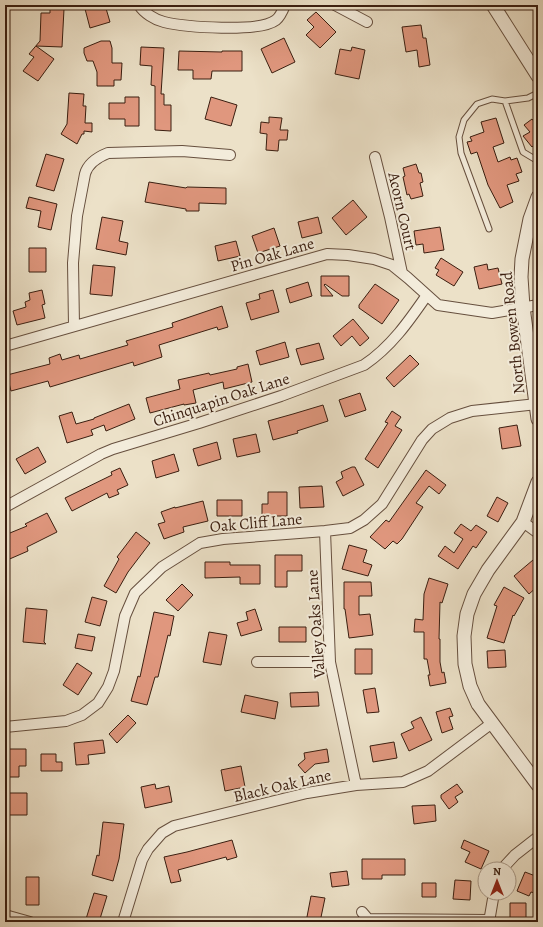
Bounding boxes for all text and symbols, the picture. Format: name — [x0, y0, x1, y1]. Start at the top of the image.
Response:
street label: Acorn Court — [382, 169, 422, 252]
street label: Pin Oak Lane — [228, 232, 317, 277]
street label: North Bowen Road — [496, 270, 530, 395]
street label: Chinquapin Oak Lane — [150, 368, 292, 432]
street label: Oak Cliff Lane — [209, 508, 303, 538]
street label: Valley Oaks Lane — [301, 569, 331, 680]
street label: Black Oak Lane — [231, 764, 333, 808]
north arrow — [477, 861, 517, 901]
text: N — [493, 864, 501, 879]

